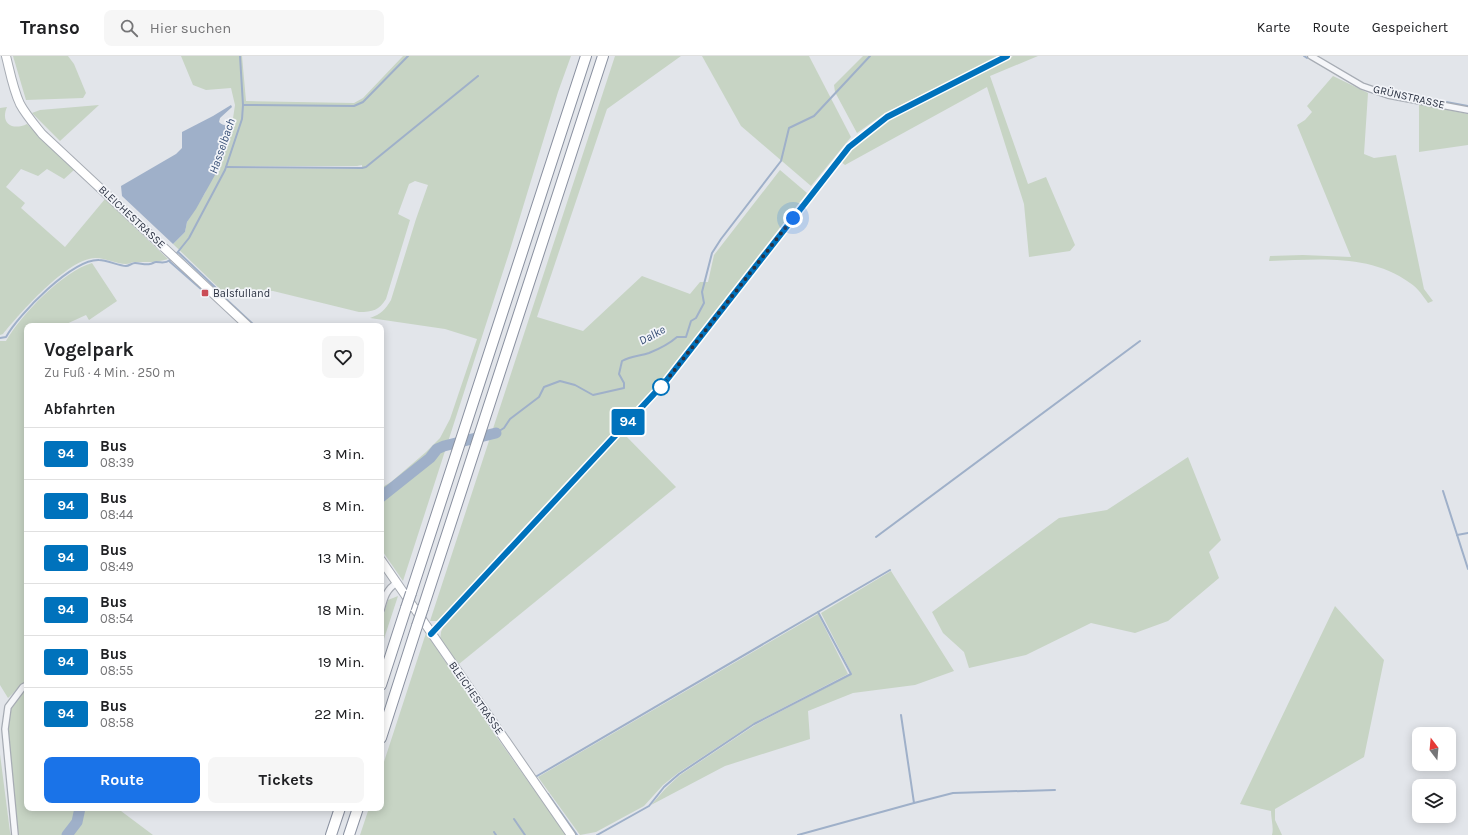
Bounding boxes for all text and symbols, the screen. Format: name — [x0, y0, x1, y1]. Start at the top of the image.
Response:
search box — [104, 10, 384, 46]
text: Transo — [20, 17, 80, 39]
icon: search — [118, 17, 140, 39]
text: Hier suchen — [150, 19, 231, 37]
text: Karte — [1257, 19, 1291, 36]
text: Route — [1313, 19, 1350, 36]
text: Gespeichert — [1372, 19, 1448, 36]
street label: GRÜNSTRASSE — [1372, 81, 1446, 112]
water label: Hasselbach — [206, 116, 238, 176]
street label: BLEICHESTRASSE — [96, 183, 168, 251]
your location — [783, 208, 803, 228]
place label: Balsfulland — [213, 287, 270, 300]
marker: Balsfulland — [200, 288, 210, 298]
water label: Dalke — [636, 322, 668, 348]
button: heart — [322, 336, 364, 378]
text: Vogelpark — [44, 339, 134, 361]
text: Zu Fuß · 4 Min. · 250 m — [44, 365, 175, 380]
unlabelled marker — [652, 378, 670, 396]
text: Abfahrten — [44, 400, 115, 418]
line badge: 94 — [610, 409, 646, 435]
text: 94 — [620, 413, 636, 430]
text: Bus — [100, 437, 127, 455]
text: 94 — [58, 445, 74, 462]
text: 3 Min. — [323, 445, 364, 463]
text: 08:39 — [100, 455, 134, 470]
text: Bus — [100, 489, 127, 507]
text: 94 — [58, 497, 74, 514]
text: 8 Min. — [322, 497, 364, 515]
text: 08:44 — [100, 507, 133, 522]
text: Bus — [100, 541, 127, 559]
text: 94 — [58, 549, 74, 566]
text: 13 Min. — [318, 549, 364, 567]
text: 08:49 — [100, 559, 134, 574]
text: Bus — [100, 593, 127, 611]
text: 94 — [58, 601, 74, 618]
text: 18 Min. — [317, 601, 364, 619]
text: 08:54 — [100, 611, 133, 626]
text: Bus — [100, 645, 127, 663]
text: 94 — [58, 653, 74, 670]
text: 19 Min. — [318, 653, 364, 671]
street label: BLEICHESTRASSE — [446, 659, 506, 737]
text: 08:55 — [100, 663, 133, 678]
text: Bus — [100, 697, 127, 715]
text: 94 — [58, 705, 74, 722]
text: 22 Min. — [314, 705, 364, 723]
text: 08:58 — [100, 715, 134, 730]
north arrow — [1412, 727, 1456, 771]
map controls — [1412, 727, 1456, 823]
button: Route — [44, 757, 200, 803]
button: Tickets — [208, 757, 364, 803]
button: layers — [1412, 779, 1456, 823]

